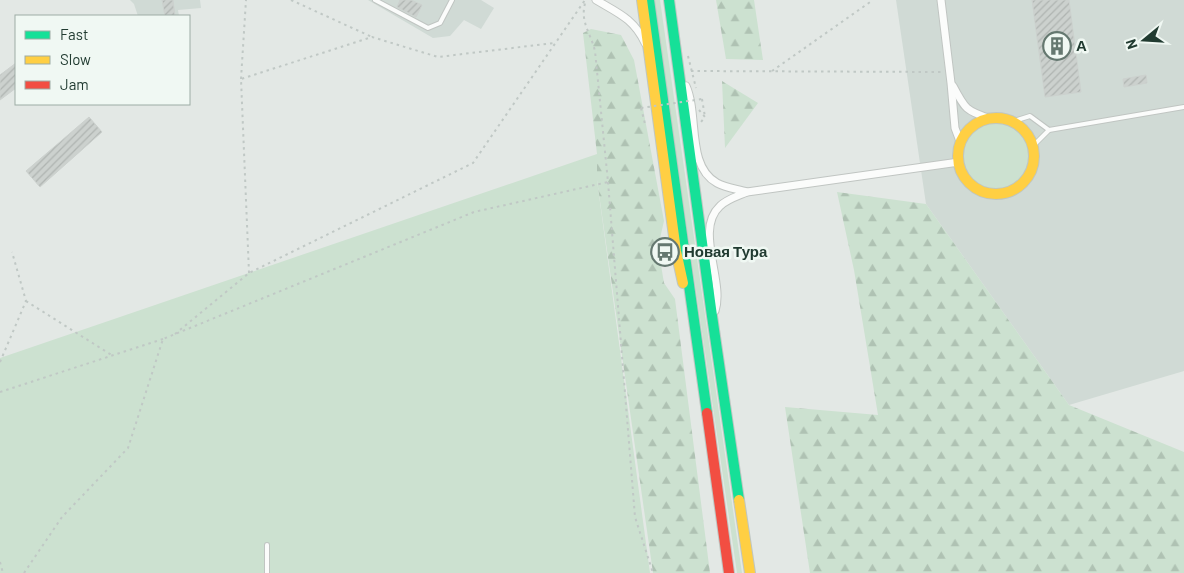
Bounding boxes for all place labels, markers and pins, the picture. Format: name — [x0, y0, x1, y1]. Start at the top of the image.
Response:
building icon: А — [1042, 31, 1072, 61]
place label: А — [1076, 36, 1087, 54]
bus stop icon: Новая Тура — [650, 237, 680, 267]
place label: Новая Тура — [684, 242, 768, 260]

